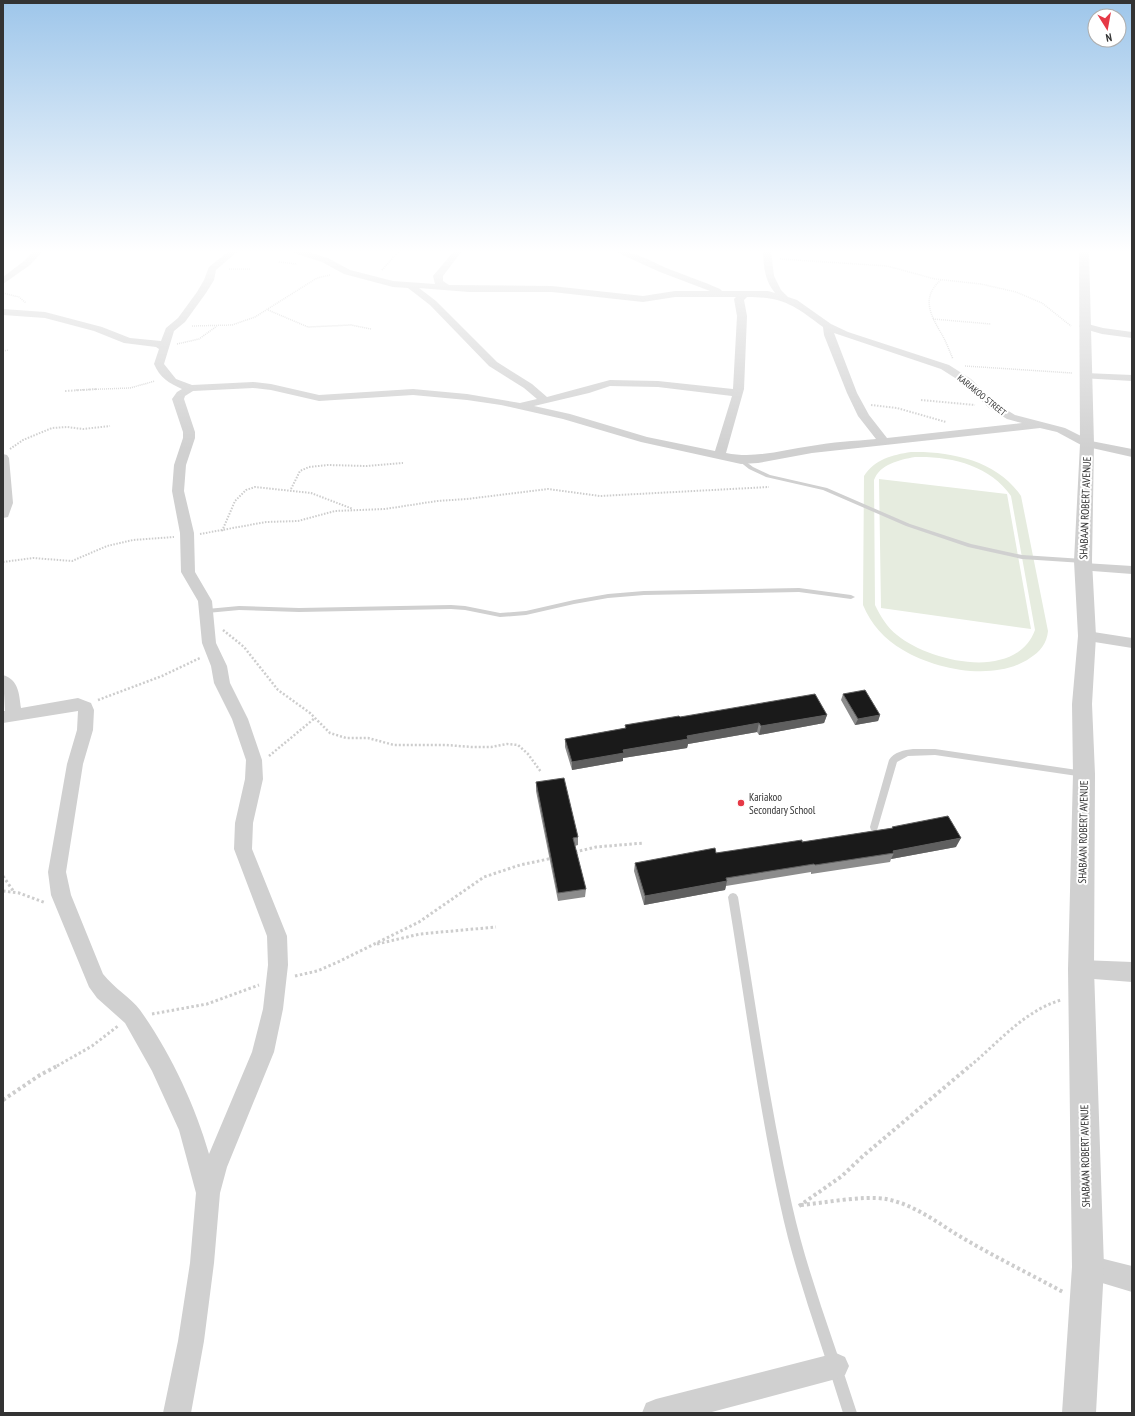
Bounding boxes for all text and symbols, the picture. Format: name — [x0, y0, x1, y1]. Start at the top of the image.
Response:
north arrow — [1087, 8, 1127, 48]
text: N — [1105, 30, 1113, 45]
street label: KARIAKOO STREET — [956, 372, 1008, 418]
street label: SHABAAN ROBERT AVENUE — [1076, 456, 1094, 560]
street label: SHABAAN ROBERT AVENUE — [1075, 780, 1091, 884]
place label: Kariakoo Secondary School — [749, 790, 816, 817]
marker: Kariakoo Secondary School — [736, 798, 746, 808]
street label: SHABAAN ROBERT AVENUE — [1077, 1104, 1093, 1208]

